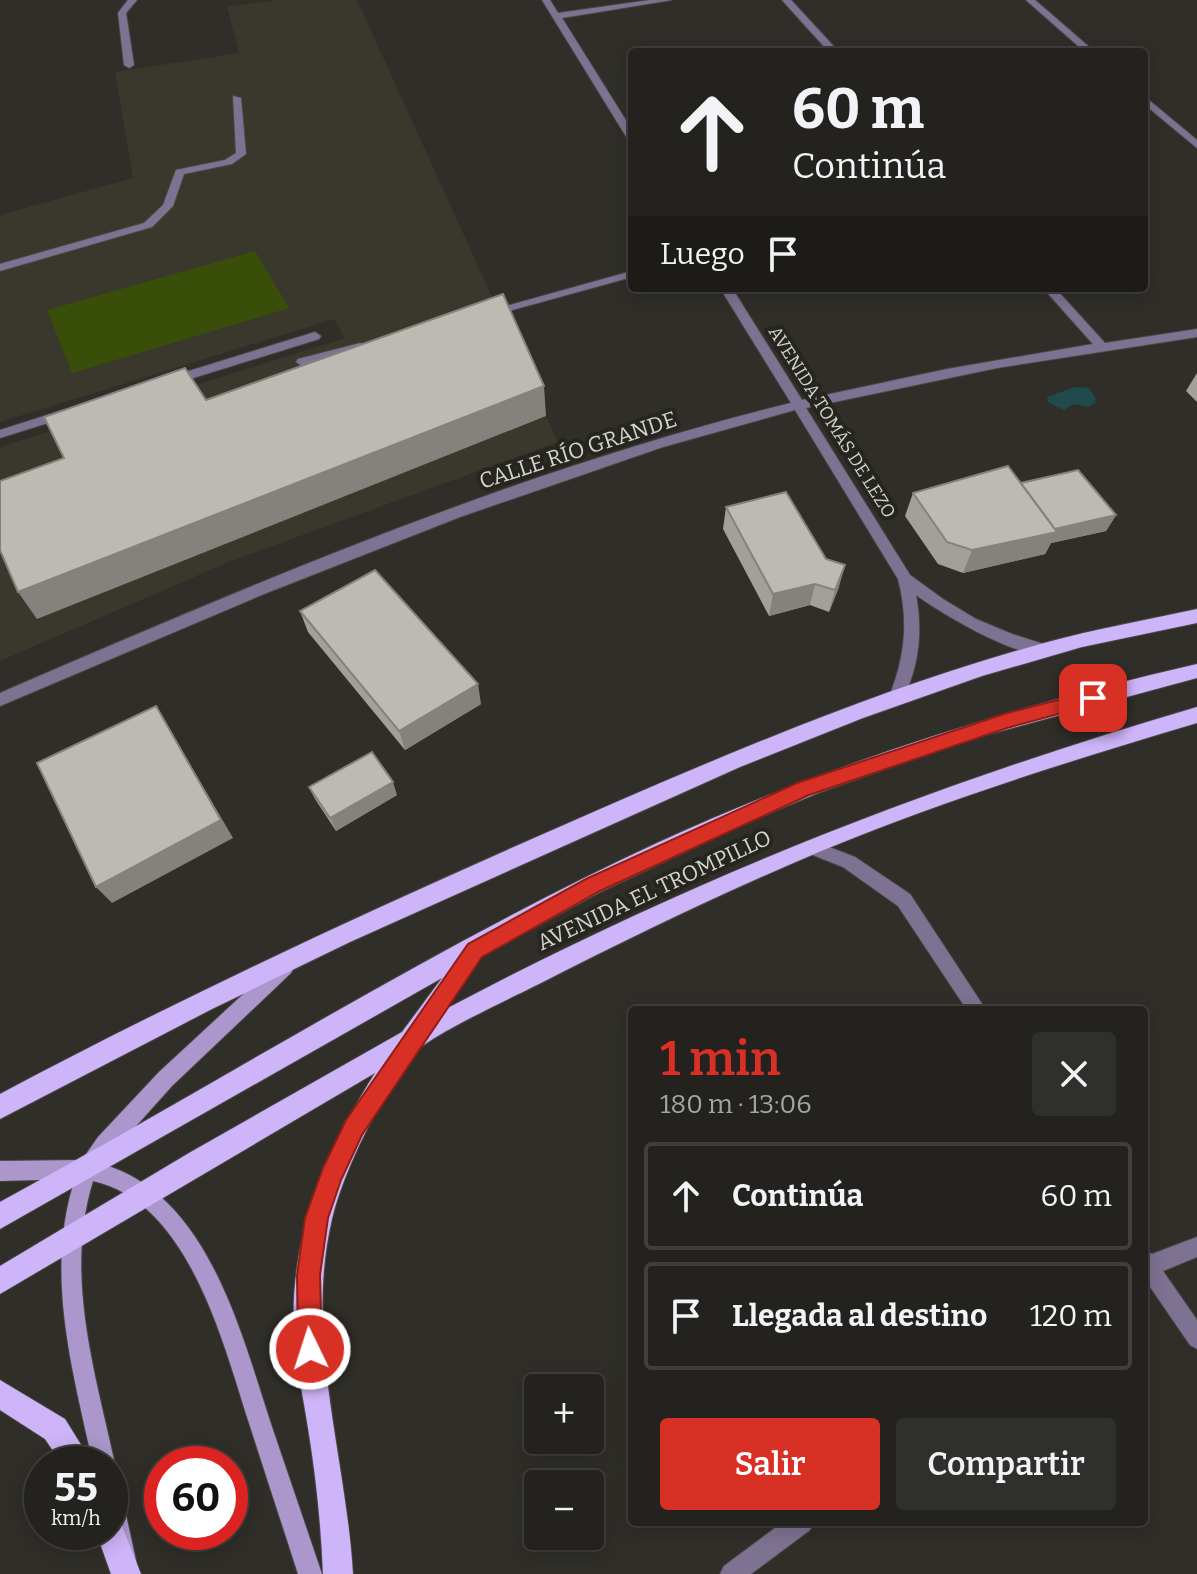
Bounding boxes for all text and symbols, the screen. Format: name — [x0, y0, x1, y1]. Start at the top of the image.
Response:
text: 60 m — [792, 76, 924, 143]
icon: ahead — [660, 80, 764, 184]
text: Continúa — [792, 144, 946, 188]
icon: arrive — [761, 232, 805, 276]
text: Luego — [660, 236, 745, 272]
street label: AVENIDA TOMÁS DE LEZO — [764, 322, 900, 522]
street label: CALLE RÍO GRANDE — [476, 405, 680, 495]
pin — [1059, 664, 1127, 732]
icon: arrive — [1071, 676, 1115, 720]
street label: AVENIDA EL TROMPILLO — [533, 824, 775, 956]
text: 1 min — [660, 1030, 781, 1088]
button: close — [1032, 1032, 1116, 1116]
text: 180 m · 13:06 — [660, 1089, 812, 1120]
icon: ahead — [664, 1174, 708, 1218]
text: Continúa — [732, 1178, 863, 1214]
text: 60 m — [1041, 1178, 1112, 1214]
icon: arrive — [664, 1294, 708, 1338]
text: Llegada al destino — [732, 1298, 987, 1334]
text: 120 m — [1030, 1298, 1112, 1334]
position arrow — [268, 1307, 352, 1391]
map controls — [524, 1374, 604, 1550]
button: + — [524, 1374, 604, 1454]
button: Salir — [660, 1418, 880, 1510]
button: Compartir — [896, 1418, 1116, 1510]
speed limit sign: 60 — [144, 1446, 248, 1550]
text: 55 — [54, 1464, 98, 1512]
button: − — [524, 1470, 604, 1550]
text: km/h — [51, 1506, 101, 1530]

